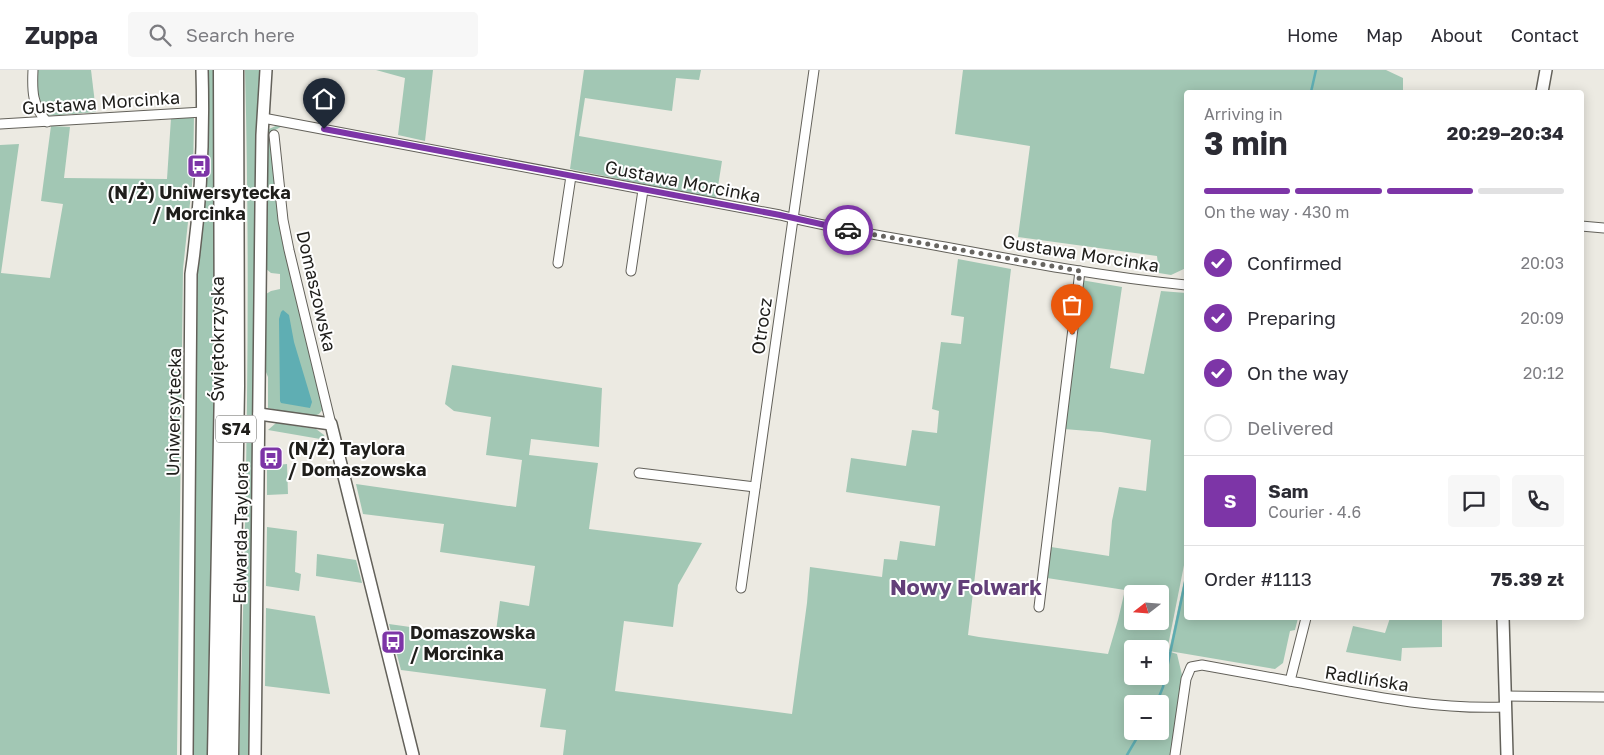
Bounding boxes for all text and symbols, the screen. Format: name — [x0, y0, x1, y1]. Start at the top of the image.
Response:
search box — [128, 12, 478, 57]
text: Zuppa — [25, 20, 98, 49]
icon: search — [146, 21, 174, 49]
text: Search here — [186, 23, 295, 46]
text: Home — [1287, 24, 1338, 46]
text: Map — [1366, 24, 1403, 46]
text: About — [1431, 24, 1483, 46]
text: Contact — [1511, 24, 1579, 46]
pin — [303, 78, 345, 129]
icon: home — [310, 85, 338, 113]
street label: Gustawa Morcinka — [21, 86, 181, 118]
text: Arriving in — [1204, 104, 1283, 124]
text: 20:29–20:34 — [1447, 121, 1564, 144]
text: 3 min — [1204, 124, 1288, 162]
bus stop icon: (N/Ż) Uniwersytecka / Morcinka — [186, 153, 212, 179]
street label: Gustawa Morcinka — [603, 155, 763, 207]
place label: (N/Ż) Uniwersytecka / Morcinka — [107, 181, 291, 224]
text: On the way · 430 m — [1204, 202, 1350, 222]
courier — [823, 205, 873, 255]
icon: car — [834, 216, 862, 244]
street label: Domaszowska — [292, 229, 342, 353]
street label: Gustawa Morcinka — [1001, 230, 1161, 276]
icon: check — [1204, 249, 1232, 277]
text: Confirmed — [1247, 251, 1342, 274]
text: 20:03 — [1521, 253, 1564, 273]
street label: Świętokrzyska — [206, 276, 228, 402]
pin — [1051, 284, 1093, 335]
icon: bag — [1058, 291, 1086, 319]
street label: Otrocz — [746, 296, 776, 356]
icon: check — [1204, 304, 1232, 332]
text: Preparing — [1247, 306, 1336, 329]
text: 20:09 — [1520, 308, 1564, 328]
street label: Uniwersytecka — [161, 347, 185, 477]
icon: check — [1204, 359, 1232, 387]
text: On the way — [1247, 361, 1349, 384]
text: 20:12 — [1523, 363, 1564, 383]
road number: S74 — [216, 416, 256, 442]
text: Delivered — [1247, 416, 1334, 439]
place label: (N/Ż) Taylora / Domaszowska — [288, 437, 427, 480]
bus stop icon: (N/Ż) Taylora / Domaszowska — [258, 445, 284, 471]
street label: Edwarda Taylora — [228, 462, 252, 604]
button: chat — [1448, 475, 1500, 527]
button: phone — [1512, 475, 1564, 527]
text: Sam — [1268, 479, 1308, 502]
text: S — [1224, 489, 1236, 512]
text: Courier · 4.6 — [1268, 502, 1361, 522]
text: Order #1113 — [1204, 567, 1312, 590]
text: 75.39 zł — [1491, 567, 1564, 590]
district label: Nowy Folwark — [890, 573, 1042, 600]
north arrow — [1124, 585, 1169, 630]
map controls — [1124, 585, 1169, 740]
place label: Domaszowska / Morcinka — [410, 621, 535, 664]
bus stop icon: Domaszowska / Morcinka — [380, 629, 406, 655]
button: + — [1124, 640, 1169, 685]
street label: Radlińska — [1323, 661, 1411, 695]
button: − — [1124, 695, 1169, 740]

